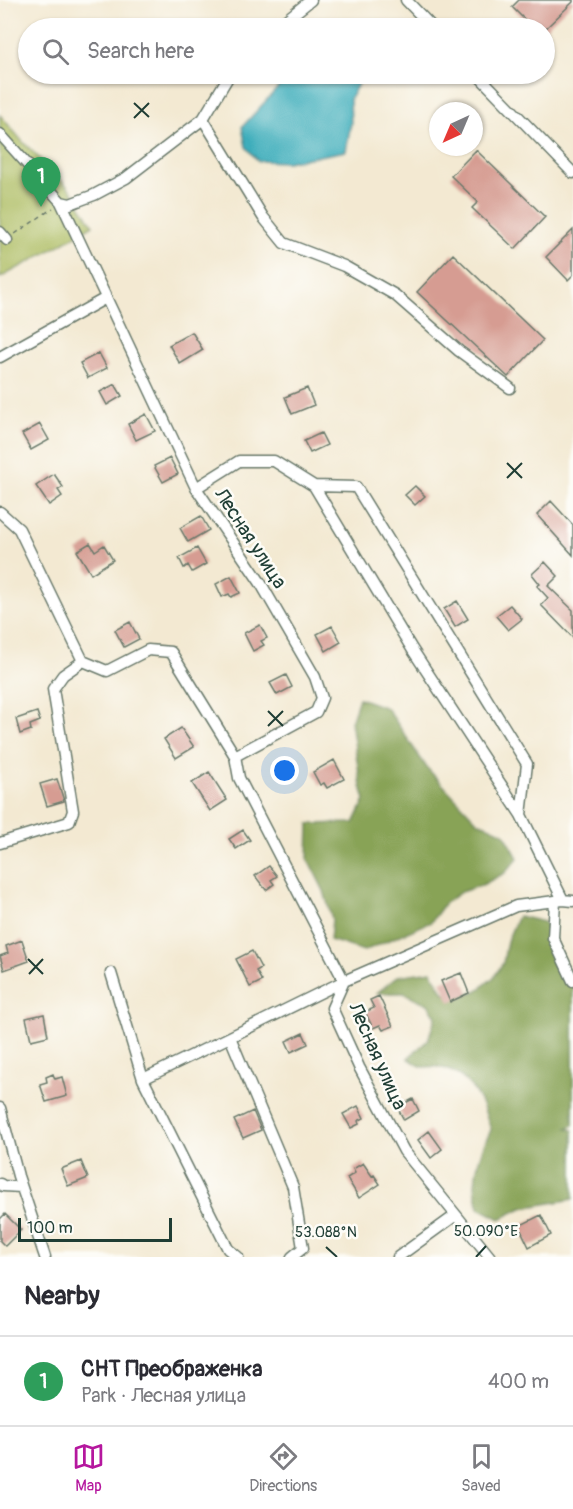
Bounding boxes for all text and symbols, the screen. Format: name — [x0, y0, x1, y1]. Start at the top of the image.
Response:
search box — [18, 18, 555, 84]
icon: search — [39, 35, 72, 68]
text: Search here — [87, 37, 194, 65]
north arrow — [429, 102, 483, 156]
pin: 1 — [22, 158, 60, 207]
street label: Лесная улица — [208, 482, 292, 593]
your location — [270, 756, 299, 785]
street label: Лесная улица — [342, 998, 412, 1114]
scale bar — [18, 1215, 172, 1242]
text: 100 m — [27, 1218, 73, 1238]
text: 50.090°E — [454, 1222, 518, 1241]
text: 53.088°N — [295, 1223, 357, 1242]
text: Nearby — [24, 1280, 100, 1312]
text: СНТ Преображенка — [81, 1355, 262, 1383]
text: 1 — [40, 1369, 47, 1394]
text: 400 m — [488, 1369, 549, 1394]
text: Park · Лесная улица — [81, 1383, 246, 1408]
tab: Map — [72, 1440, 105, 1496]
tab: Directions — [249, 1440, 317, 1496]
tab: Saved — [461, 1440, 501, 1496]

